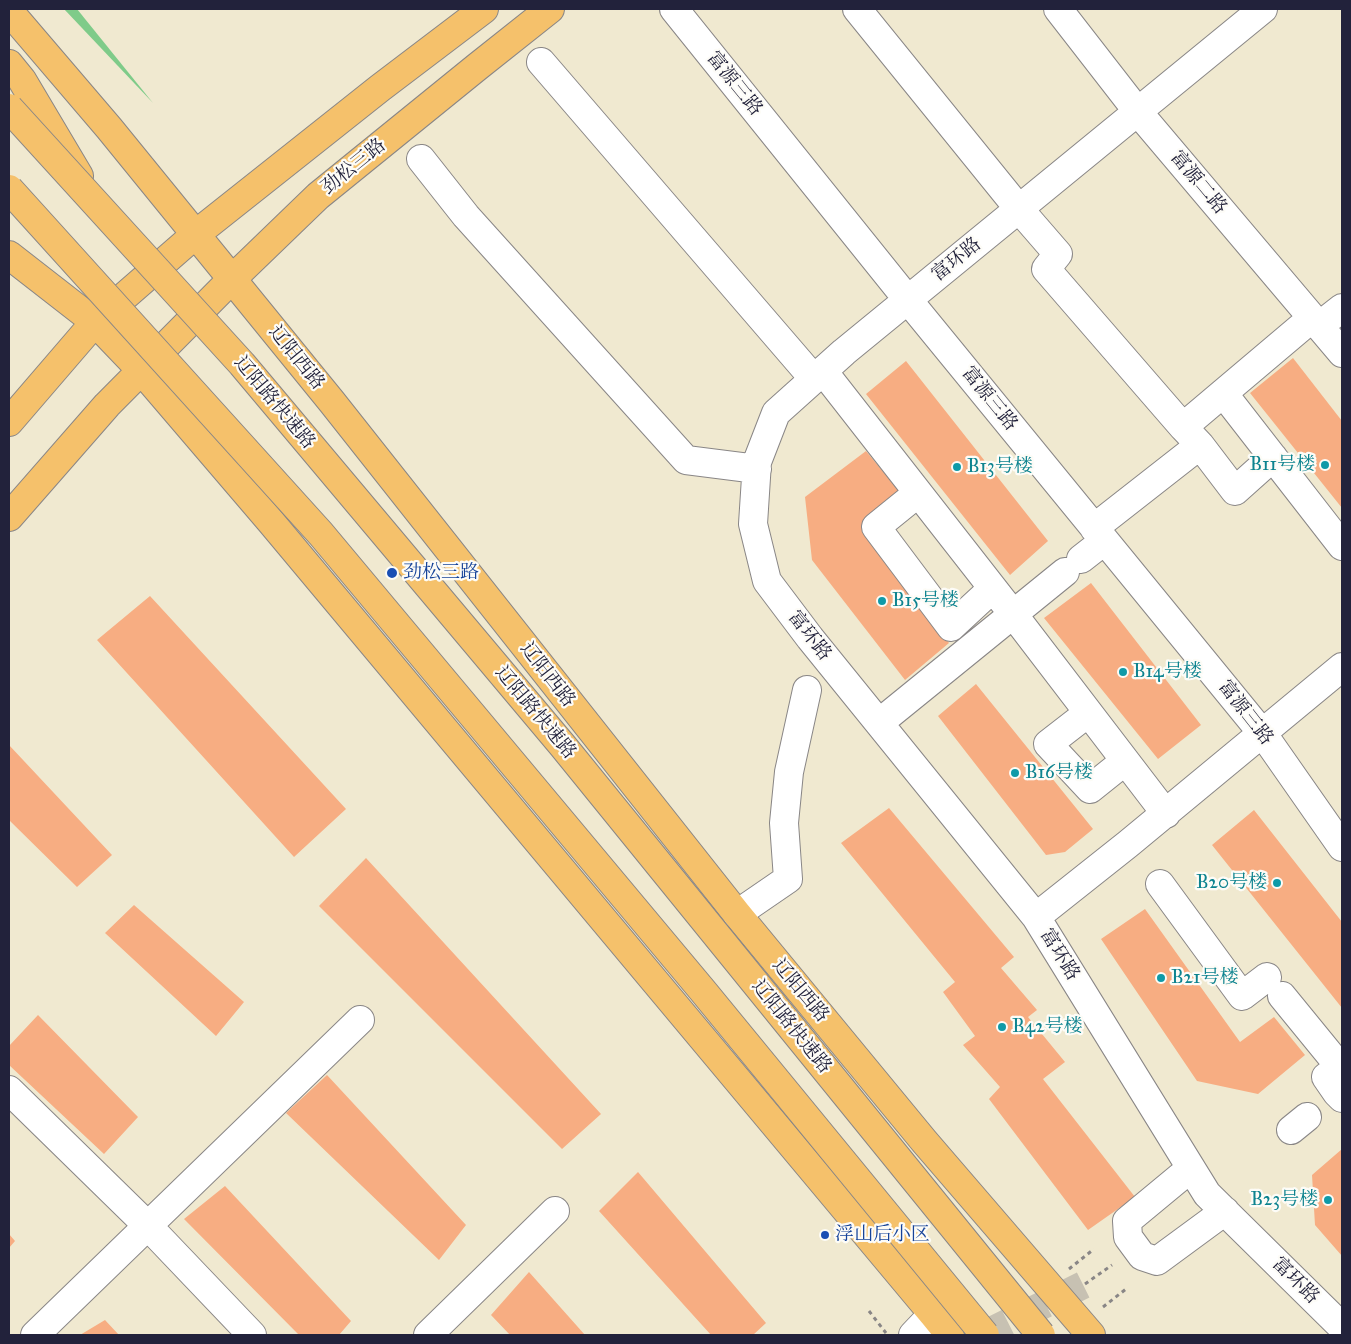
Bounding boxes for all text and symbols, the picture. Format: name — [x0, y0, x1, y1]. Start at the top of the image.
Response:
street label: 富源三路 — [701, 47, 767, 121]
street label: 劲松三路 — [317, 134, 391, 200]
street label: 富源二路 — [1165, 147, 1231, 219]
street label: 富环路 — [928, 233, 986, 287]
street label: 辽阳西路 — [263, 321, 329, 395]
street label: 辽阳路快速路 — [229, 352, 319, 454]
street label: 富源三路 — [956, 362, 1022, 436]
place label: B11号楼 — [1249, 454, 1315, 476]
place label: B13号楼 — [967, 456, 1033, 478]
marker: B11号楼 — [1319, 459, 1331, 471]
marker: B13号楼 — [951, 461, 963, 473]
place label: 劲松三路 — [403, 562, 479, 584]
marker: 劲松三路 — [385, 566, 399, 580]
place label: B15号楼 — [892, 590, 959, 612]
marker: B15号楼 — [876, 595, 888, 607]
street label: 富环路 — [782, 607, 836, 665]
street label: 辽阳西路 — [515, 638, 579, 712]
place label: B14号楼 — [1133, 661, 1202, 683]
street label: 辽阳路快速路 — [490, 662, 580, 764]
marker: B14号楼 — [1117, 666, 1129, 678]
street label: 富源三路 — [1213, 676, 1277, 750]
place label: B16号楼 — [1025, 762, 1093, 784]
marker: B16号楼 — [1009, 767, 1021, 779]
place label: B20号楼 — [1196, 872, 1267, 894]
marker: B20号楼 — [1271, 877, 1283, 889]
street label: 富环路 — [1034, 925, 1084, 985]
street label: 辽阳西路 — [767, 955, 833, 1027]
place label: B21号楼 — [1171, 967, 1238, 989]
marker: B21号楼 — [1155, 972, 1167, 984]
street label: 辽阳路快速路 — [746, 976, 836, 1078]
place label: B42号楼 — [1012, 1016, 1083, 1038]
marker: B42号楼 — [996, 1021, 1008, 1033]
place label: B23号楼 — [1250, 1189, 1318, 1211]
marker: B23号楼 — [1322, 1194, 1334, 1206]
place label: 浮山后小区 — [835, 1224, 930, 1246]
marker: 浮山后小区 — [819, 1229, 831, 1241]
street label: 富环路 — [1267, 1253, 1323, 1309]

